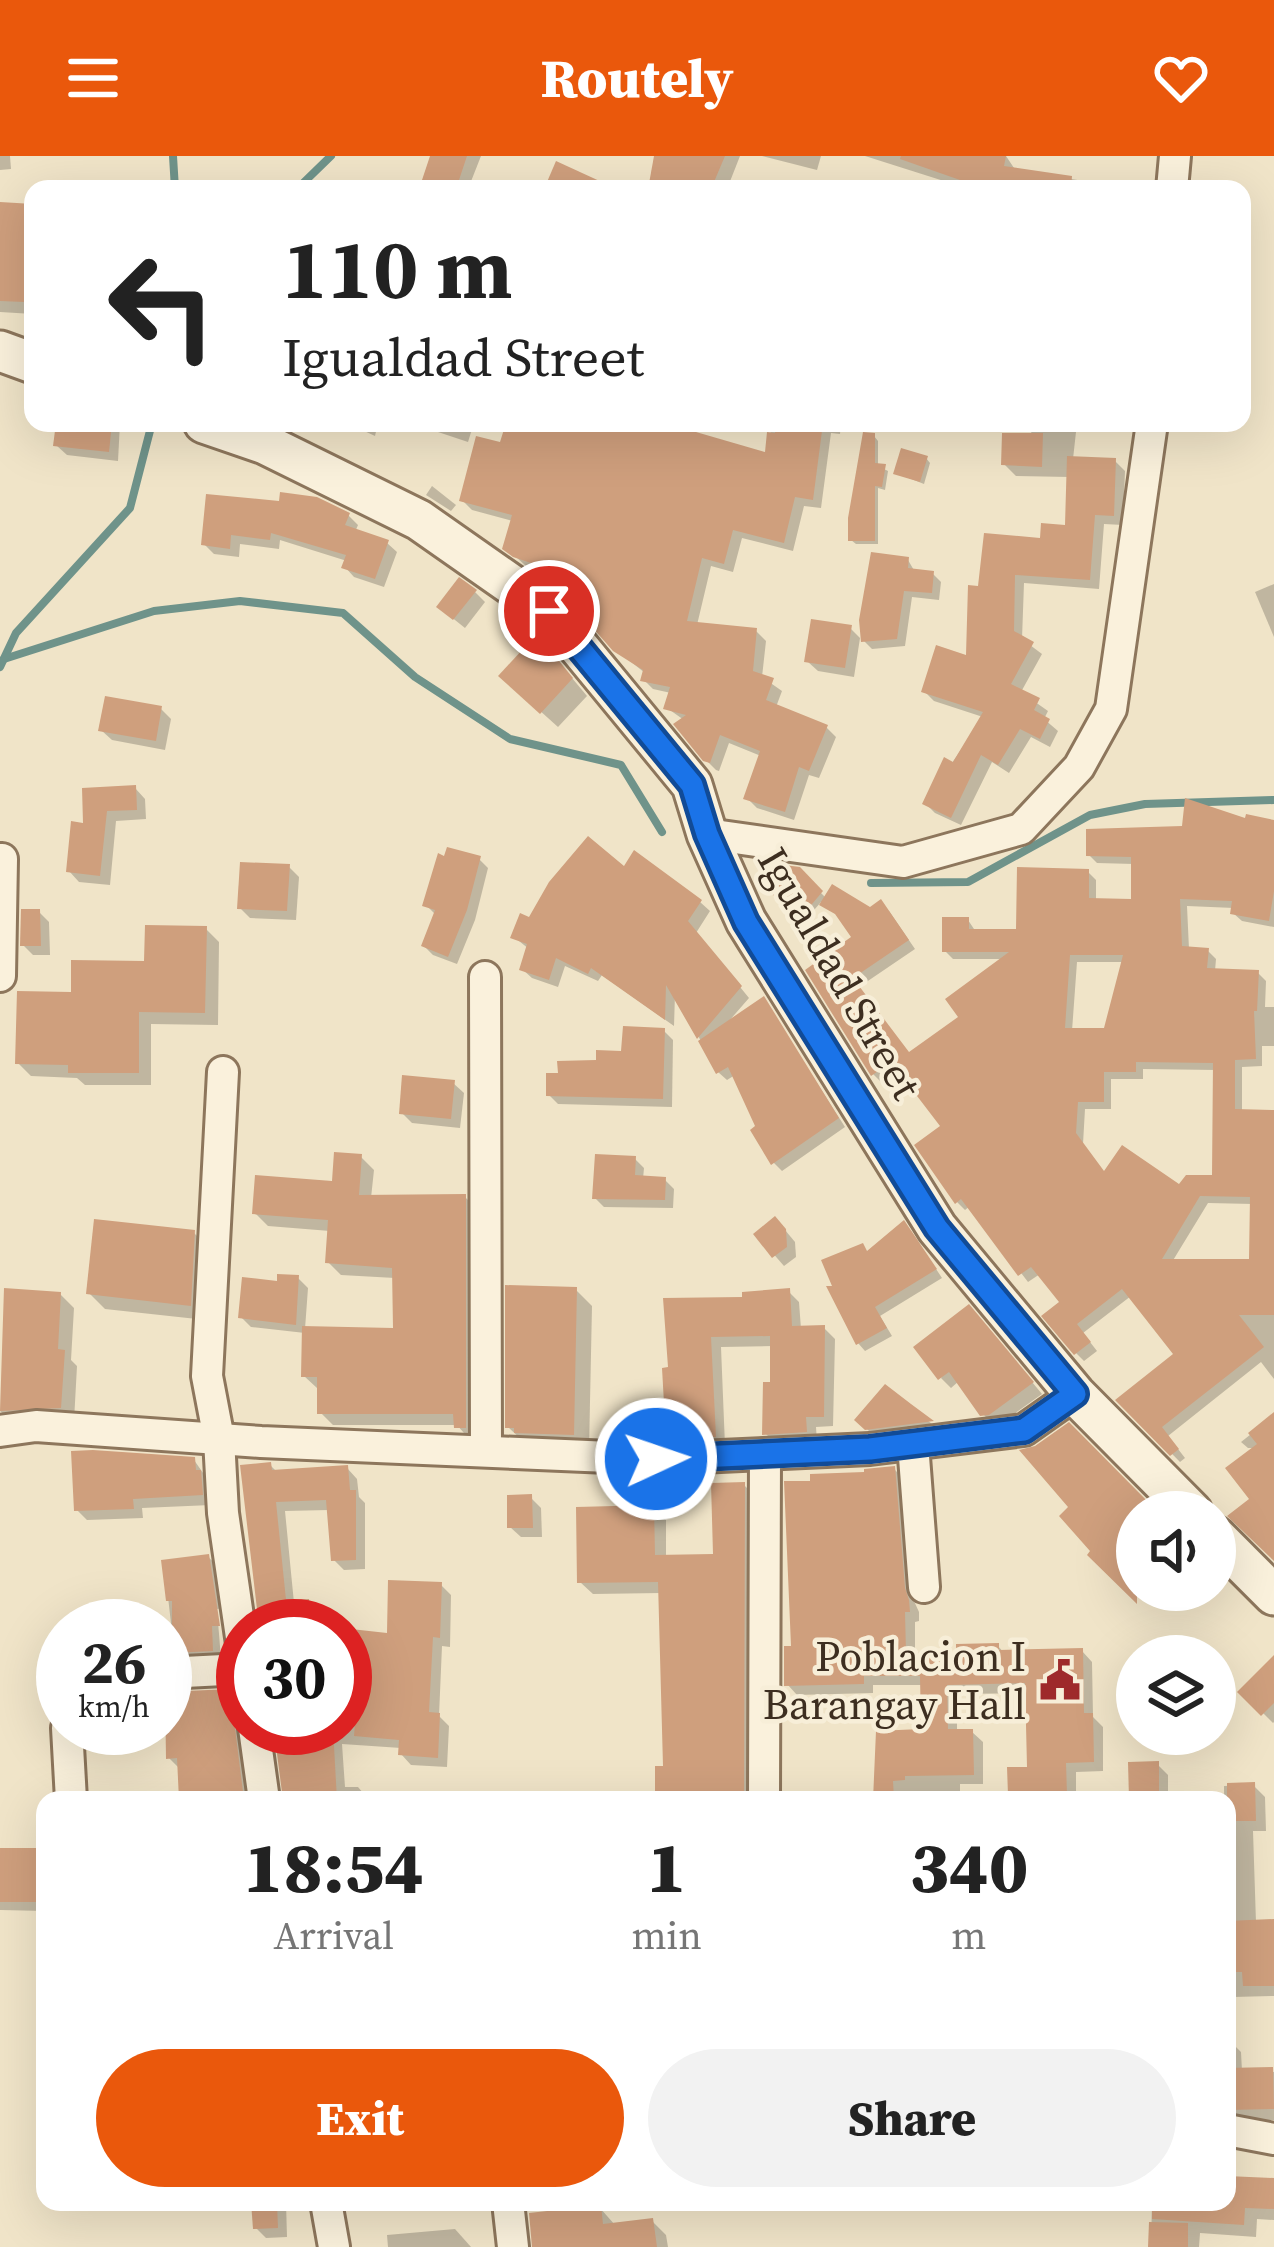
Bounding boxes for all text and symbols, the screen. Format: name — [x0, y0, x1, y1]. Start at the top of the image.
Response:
text: Routely — [541, 41, 733, 115]
icon: menu — [60, 45, 126, 111]
icon: heart — [1148, 45, 1214, 111]
text: 110 m — [282, 211, 513, 326]
icon: left — [84, 228, 240, 384]
text: Igualdad Street — [282, 320, 644, 394]
pin — [498, 560, 600, 662]
icon: arrive — [516, 578, 582, 644]
street label: Igualdad Street — [744, 836, 936, 1110]
position arrow — [593, 1396, 719, 1522]
map controls — [1116, 1491, 1236, 1755]
button: sound — [1116, 1491, 1236, 1611]
speed limit sign: 30 — [216, 1599, 372, 1755]
text: 26 — [81, 1621, 147, 1703]
place label: Poblacion I Barangay Hall — [763, 1627, 1026, 1733]
button: layers — [1116, 1635, 1236, 1755]
public building icon: Poblacion I Barangay Hall — [1037, 1657, 1083, 1703]
text: km/h — [78, 1686, 150, 1727]
text: 18:54 — [244, 1817, 424, 1916]
text: 1 — [647, 1817, 686, 1916]
text: 340 — [909, 1817, 1028, 1916]
text: Arrival — [273, 1909, 394, 1962]
text: min — [631, 1909, 702, 1962]
text: m — [951, 1909, 986, 1962]
button: Exit — [96, 2049, 624, 2187]
button: Share — [648, 2049, 1176, 2187]

